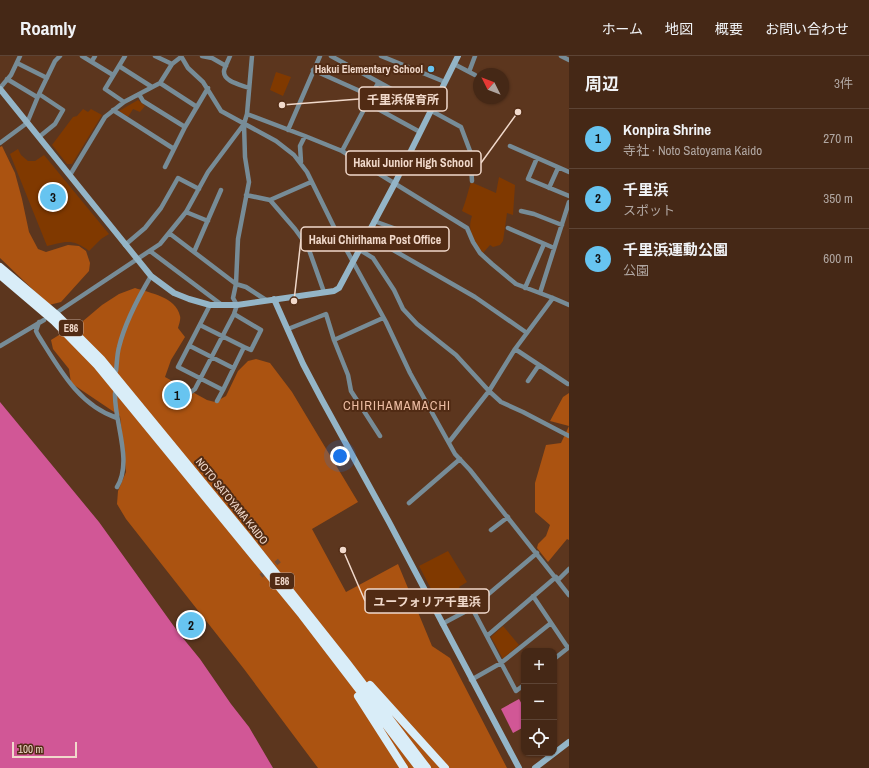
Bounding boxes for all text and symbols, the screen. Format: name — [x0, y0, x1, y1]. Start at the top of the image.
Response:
text: Roamly — [20, 15, 76, 41]
text: ホーム — [601, 20, 643, 38]
text: 地図 — [665, 20, 693, 38]
text: 概要 — [715, 20, 743, 38]
text: お問い合わせ — [765, 20, 849, 38]
place label: Hakui Elementary School — [315, 62, 423, 76]
marker: Hakui Elementary School — [426, 64, 436, 74]
north arrow — [473, 68, 509, 104]
text: 周辺 — [585, 72, 619, 95]
text: 3件 — [834, 75, 853, 92]
callout: 千里浜保育所 — [359, 87, 447, 111]
text: 千里浜保育所 — [367, 92, 439, 108]
text: Konpira Shrine — [623, 119, 711, 140]
text: 1 — [595, 130, 601, 147]
text: 270 m — [823, 130, 853, 147]
text: 寺社 · Noto Satoyama Kaido — [623, 142, 762, 159]
callout: Hakui Junior High School — [346, 151, 481, 175]
text: Hakui Junior High School — [353, 155, 473, 171]
text: 千里浜 — [623, 179, 668, 200]
pin: 3 — [40, 182, 66, 212]
text: 2 — [595, 190, 601, 207]
text: 350 m — [823, 190, 853, 207]
text: スポット — [623, 202, 675, 219]
callout: Hakui Chirihama Post Office — [301, 227, 449, 251]
text: Hakui Chirihama Post Office — [309, 232, 442, 248]
text: 千里浜運動公園 — [623, 239, 728, 260]
text: 3 — [595, 250, 601, 267]
text: 600 m — [823, 250, 853, 267]
text: 公園 — [623, 262, 649, 279]
road number: E86 — [59, 320, 83, 336]
pin: 1 — [164, 380, 190, 410]
district label: CHIRIHAMAMACHI — [343, 397, 451, 414]
your location — [330, 446, 350, 466]
street label: NOTO SATOYAMA KAIDO — [193, 455, 271, 547]
road number: E86 — [270, 573, 294, 589]
callout: ユーフォリア千里浜 — [365, 589, 489, 613]
text: ユーフォリア千里浜 — [373, 594, 481, 610]
pin: 2 — [178, 610, 204, 640]
map controls — [521, 648, 557, 756]
button: + — [521, 648, 557, 684]
button: − — [521, 684, 557, 720]
button: locate — [521, 720, 557, 756]
scale bar — [12, 740, 77, 759]
text: 100 m — [18, 742, 43, 756]

